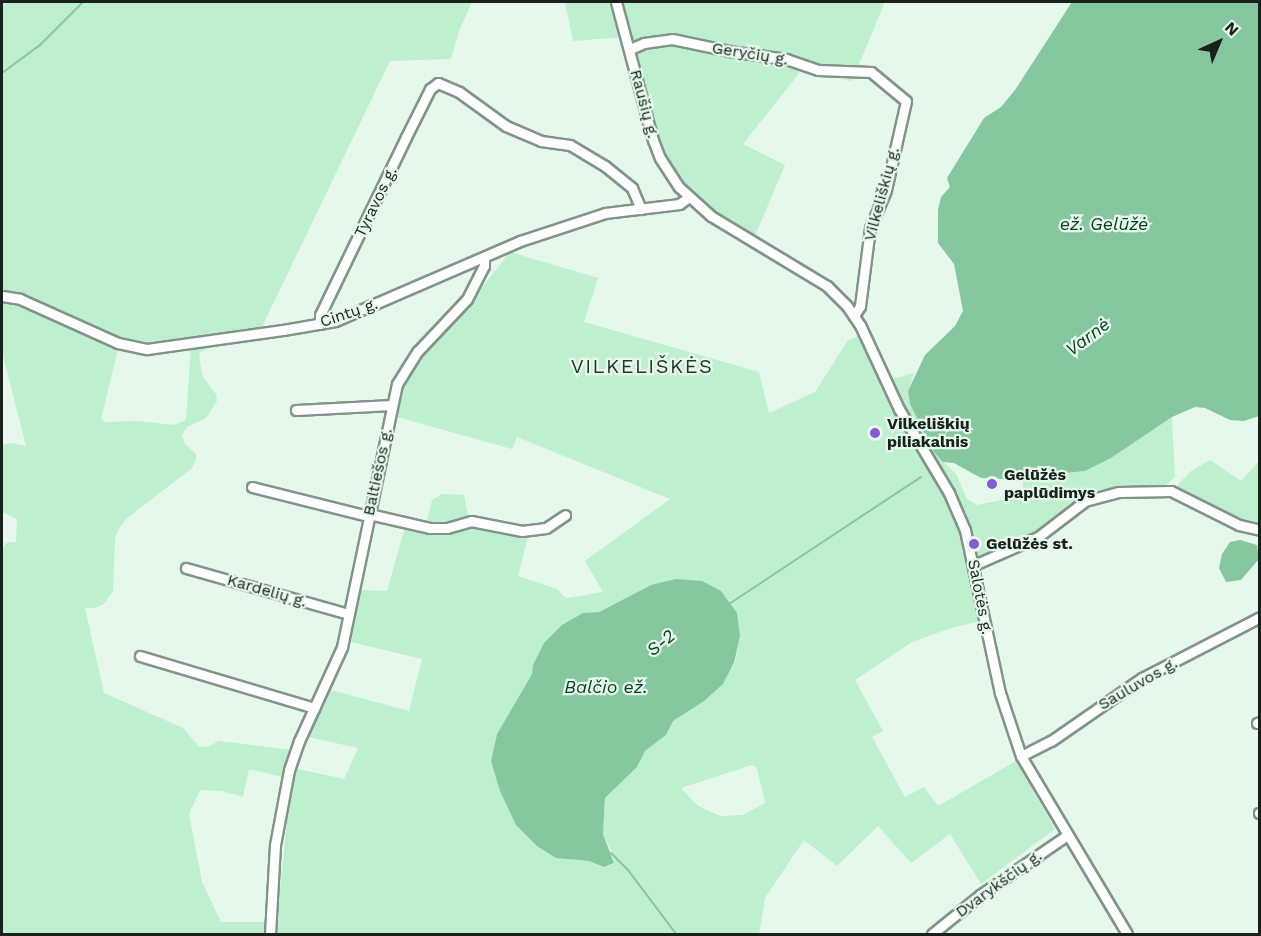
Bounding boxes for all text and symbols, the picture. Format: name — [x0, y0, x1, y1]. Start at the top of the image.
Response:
north arrow — [1189, 12, 1249, 72]
text: N — [1221, 18, 1243, 40]
street label: Geryčių g. — [711, 39, 789, 69]
street label: Raušių g. — [626, 68, 662, 140]
street label: Vilkeliškių g. — [860, 145, 904, 243]
street label: Tyravos g. — [351, 164, 401, 240]
water label: ež. Gelūžė — [1060, 213, 1148, 235]
street label: Cintų g. — [318, 294, 380, 332]
water label: Varnė — [1062, 313, 1114, 361]
district label: VILKELIŠKĖS — [571, 354, 713, 378]
place label: Vilkeliškių piliakalnis — [887, 414, 970, 452]
street label: Baltiešos g. — [359, 426, 397, 518]
marker: Vilkeliškių piliakalnis — [868, 426, 882, 440]
place label: Gelūžės paplūdimys — [1004, 465, 1095, 503]
marker: Gelūžės paplūdimys — [985, 477, 999, 491]
place label: Gelūžės st. — [986, 534, 1073, 554]
marker: Gelūžės st. — [967, 537, 981, 551]
street label: Salotės g. — [963, 558, 997, 636]
street label: Kardelių g. — [225, 570, 309, 612]
water label: S-2 — [642, 625, 680, 661]
street label: Sauluvos g. — [1095, 654, 1181, 714]
water label: Balčio ež. — [564, 676, 648, 698]
street label: Dvarykščių g. — [952, 846, 1046, 922]

